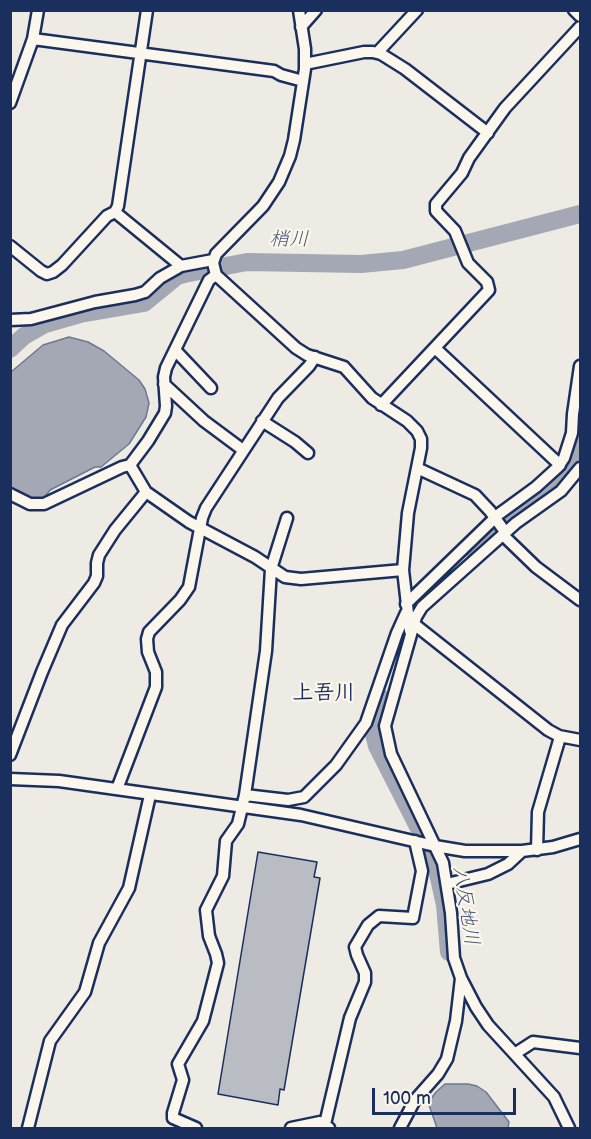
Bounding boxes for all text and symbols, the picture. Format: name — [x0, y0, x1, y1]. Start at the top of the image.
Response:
water label: 梢川 — [269, 228, 309, 252]
district label: 上吾川 — [293, 681, 355, 707]
water label: 八反地川 — [447, 865, 483, 947]
scale bar — [375, 1076, 519, 1114]
text: 100 m — [383, 1088, 431, 1109]

